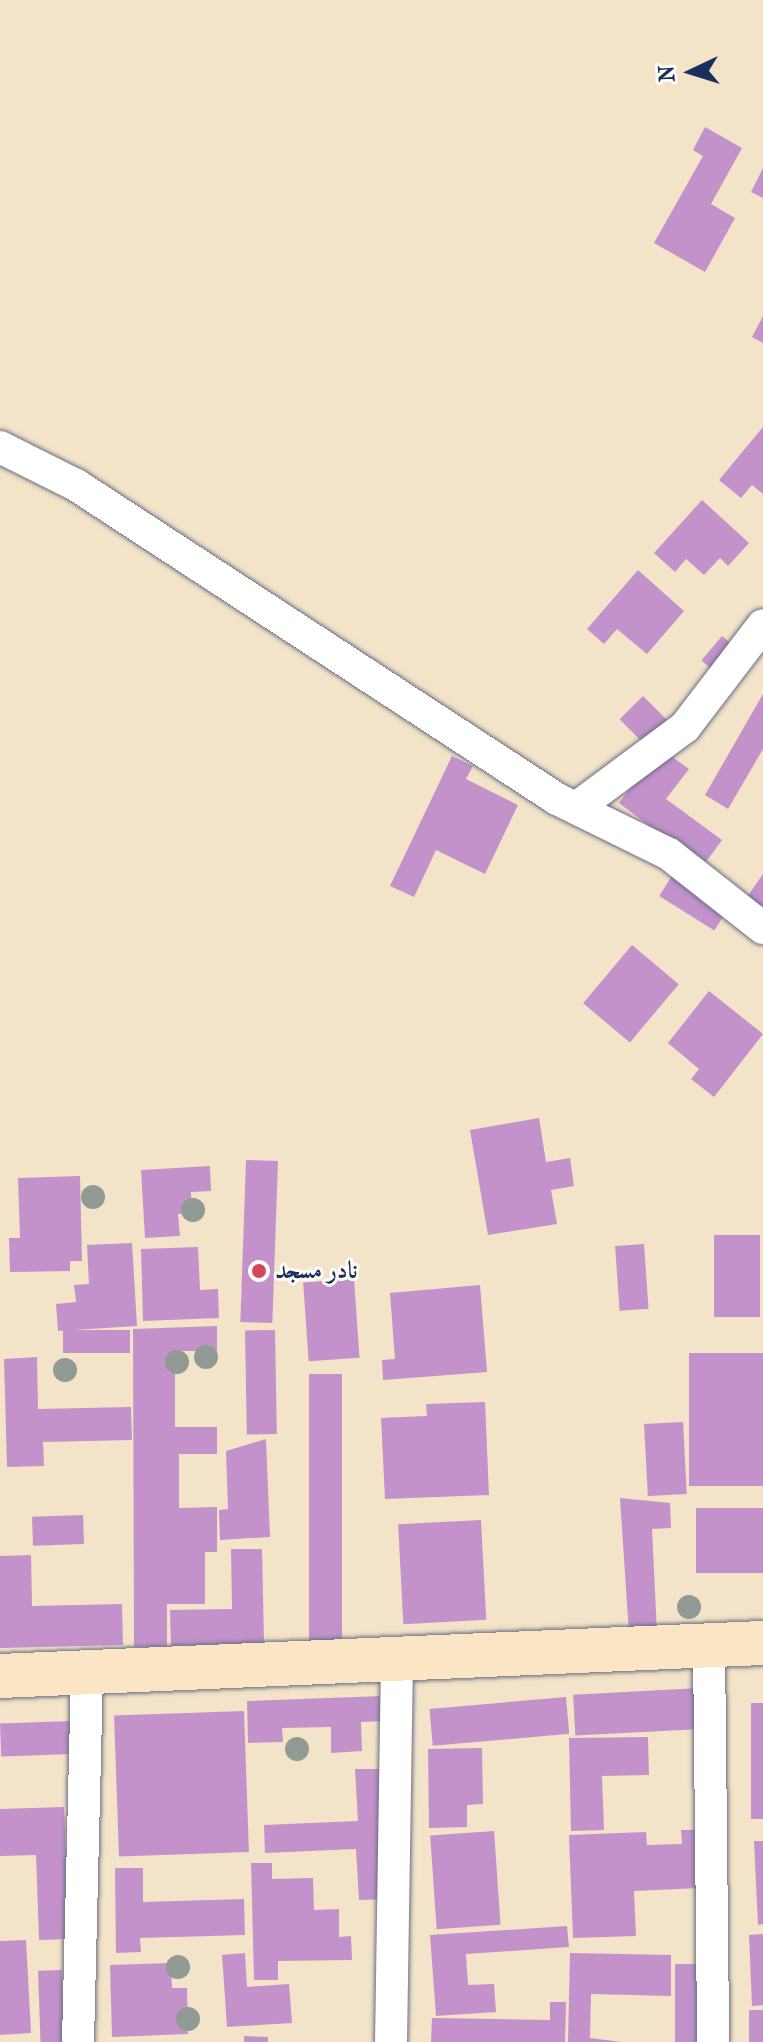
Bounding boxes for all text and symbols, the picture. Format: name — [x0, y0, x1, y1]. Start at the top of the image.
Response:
north arrow — [651, 32, 731, 112]
text: N — [654, 64, 681, 83]
place label: نادر مسجد — [275, 1257, 358, 1285]
marker: نادر مسجد — [250, 1262, 268, 1280]

